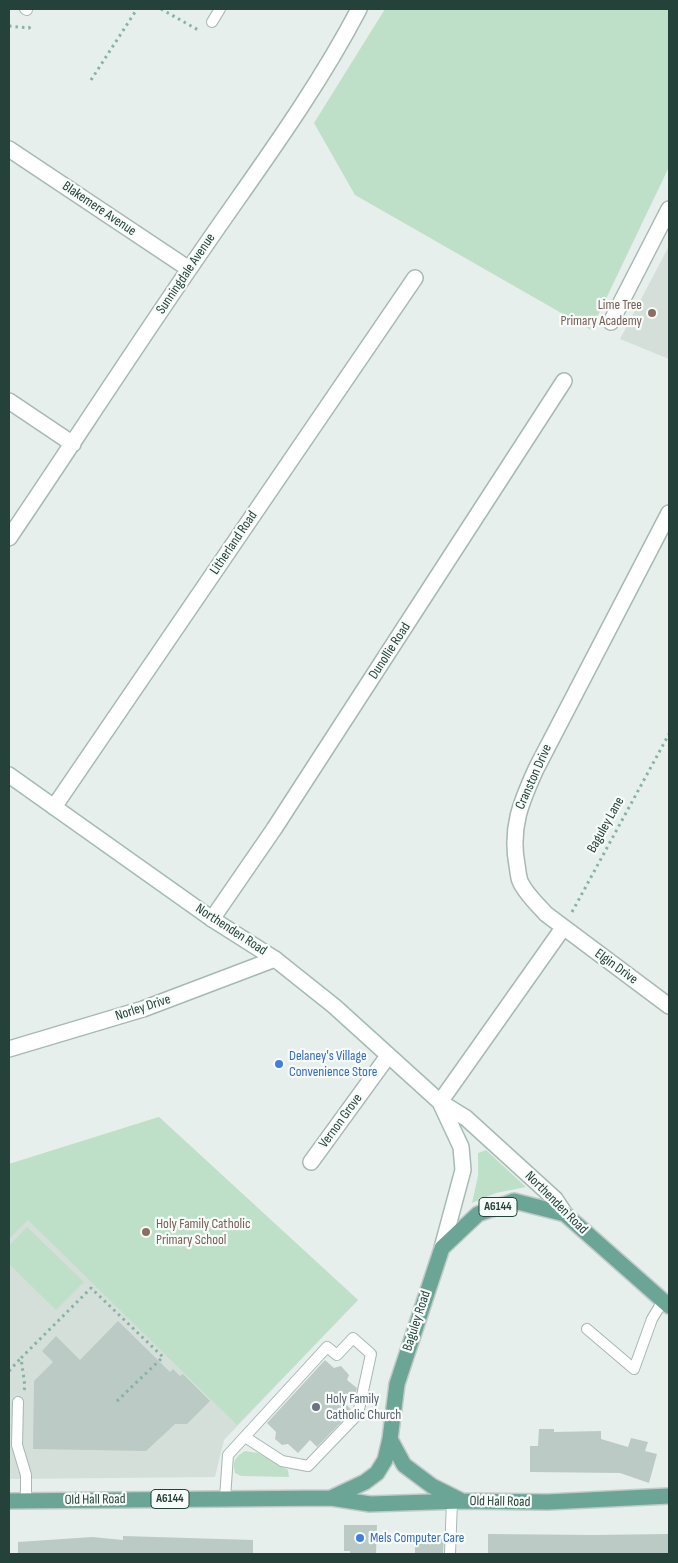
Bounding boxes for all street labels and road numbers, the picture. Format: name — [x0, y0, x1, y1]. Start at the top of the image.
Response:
street label: Blakemere Avenue — [59, 178, 139, 240]
street label: Sunningdale Avenue — [153, 230, 219, 318]
street label: Litherland Road — [207, 508, 261, 578]
street label: Dunollie Road — [366, 620, 414, 682]
street label: Cranston Drive — [512, 742, 556, 812]
street label: Baguley Lane — [584, 794, 628, 856]
street label: Northenden Road — [192, 901, 270, 959]
street label: Elgin Drive — [591, 946, 641, 988]
street label: Norley Drive — [113, 991, 173, 1025]
street label: Vernon Grove — [316, 1091, 366, 1151]
street label: Northenden Road — [521, 1168, 591, 1238]
road number: A6144 — [479, 1198, 517, 1216]
street label: Baguley Road — [399, 1289, 435, 1353]
road number: A6144 — [151, 1490, 189, 1508]
street label: Old Hall Road — [64, 1491, 126, 1509]
street label: Old Hall Road — [469, 1493, 531, 1511]

